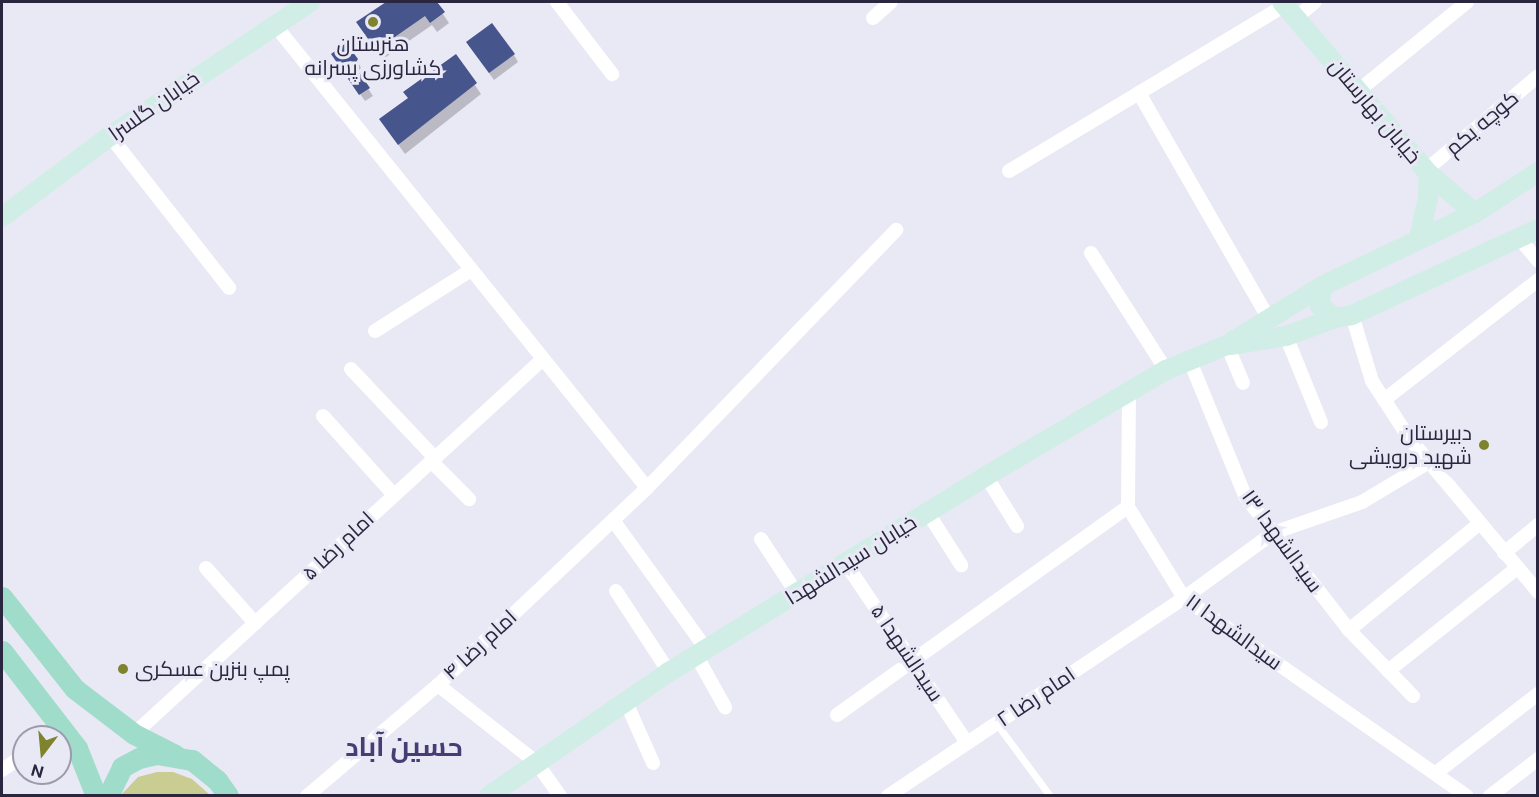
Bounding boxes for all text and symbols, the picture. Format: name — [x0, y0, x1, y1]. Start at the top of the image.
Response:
marker: هنرستان کشاورزی پسرانه — [366, 15, 380, 29]
place label: هنرستان کشاورزی پسرانه — [305, 31, 441, 81]
street label: خیابان بهارستان — [1324, 53, 1426, 169]
street label: خیابان گلسرا — [104, 66, 204, 146]
street label: کوچه یکم — [1440, 85, 1524, 161]
place label: دبیرستان شهید درویشی — [1349, 420, 1472, 470]
marker: دبیرستان شهید درویشی — [1477, 438, 1491, 452]
street label: سیدالشهدا ۱۳ — [1236, 485, 1328, 597]
street label: امام رضا ۵ — [297, 506, 379, 586]
street label: خیابان سیدالشهدا — [781, 510, 921, 610]
street label: سیدالشهدا ۱۱ — [1181, 589, 1287, 675]
street label: سیدالشهدا ۵ — [865, 600, 949, 706]
street label: امام رضا ۴ — [438, 605, 522, 685]
place label: پمپ بنزین عسکری — [135, 656, 290, 682]
marker: پمپ بنزین عسکری — [116, 662, 130, 676]
street label: امام رضا ۲ — [992, 662, 1080, 732]
north arrow — [12, 725, 72, 785]
district label: حسین آباد — [345, 731, 463, 763]
text: N — [29, 760, 46, 782]

